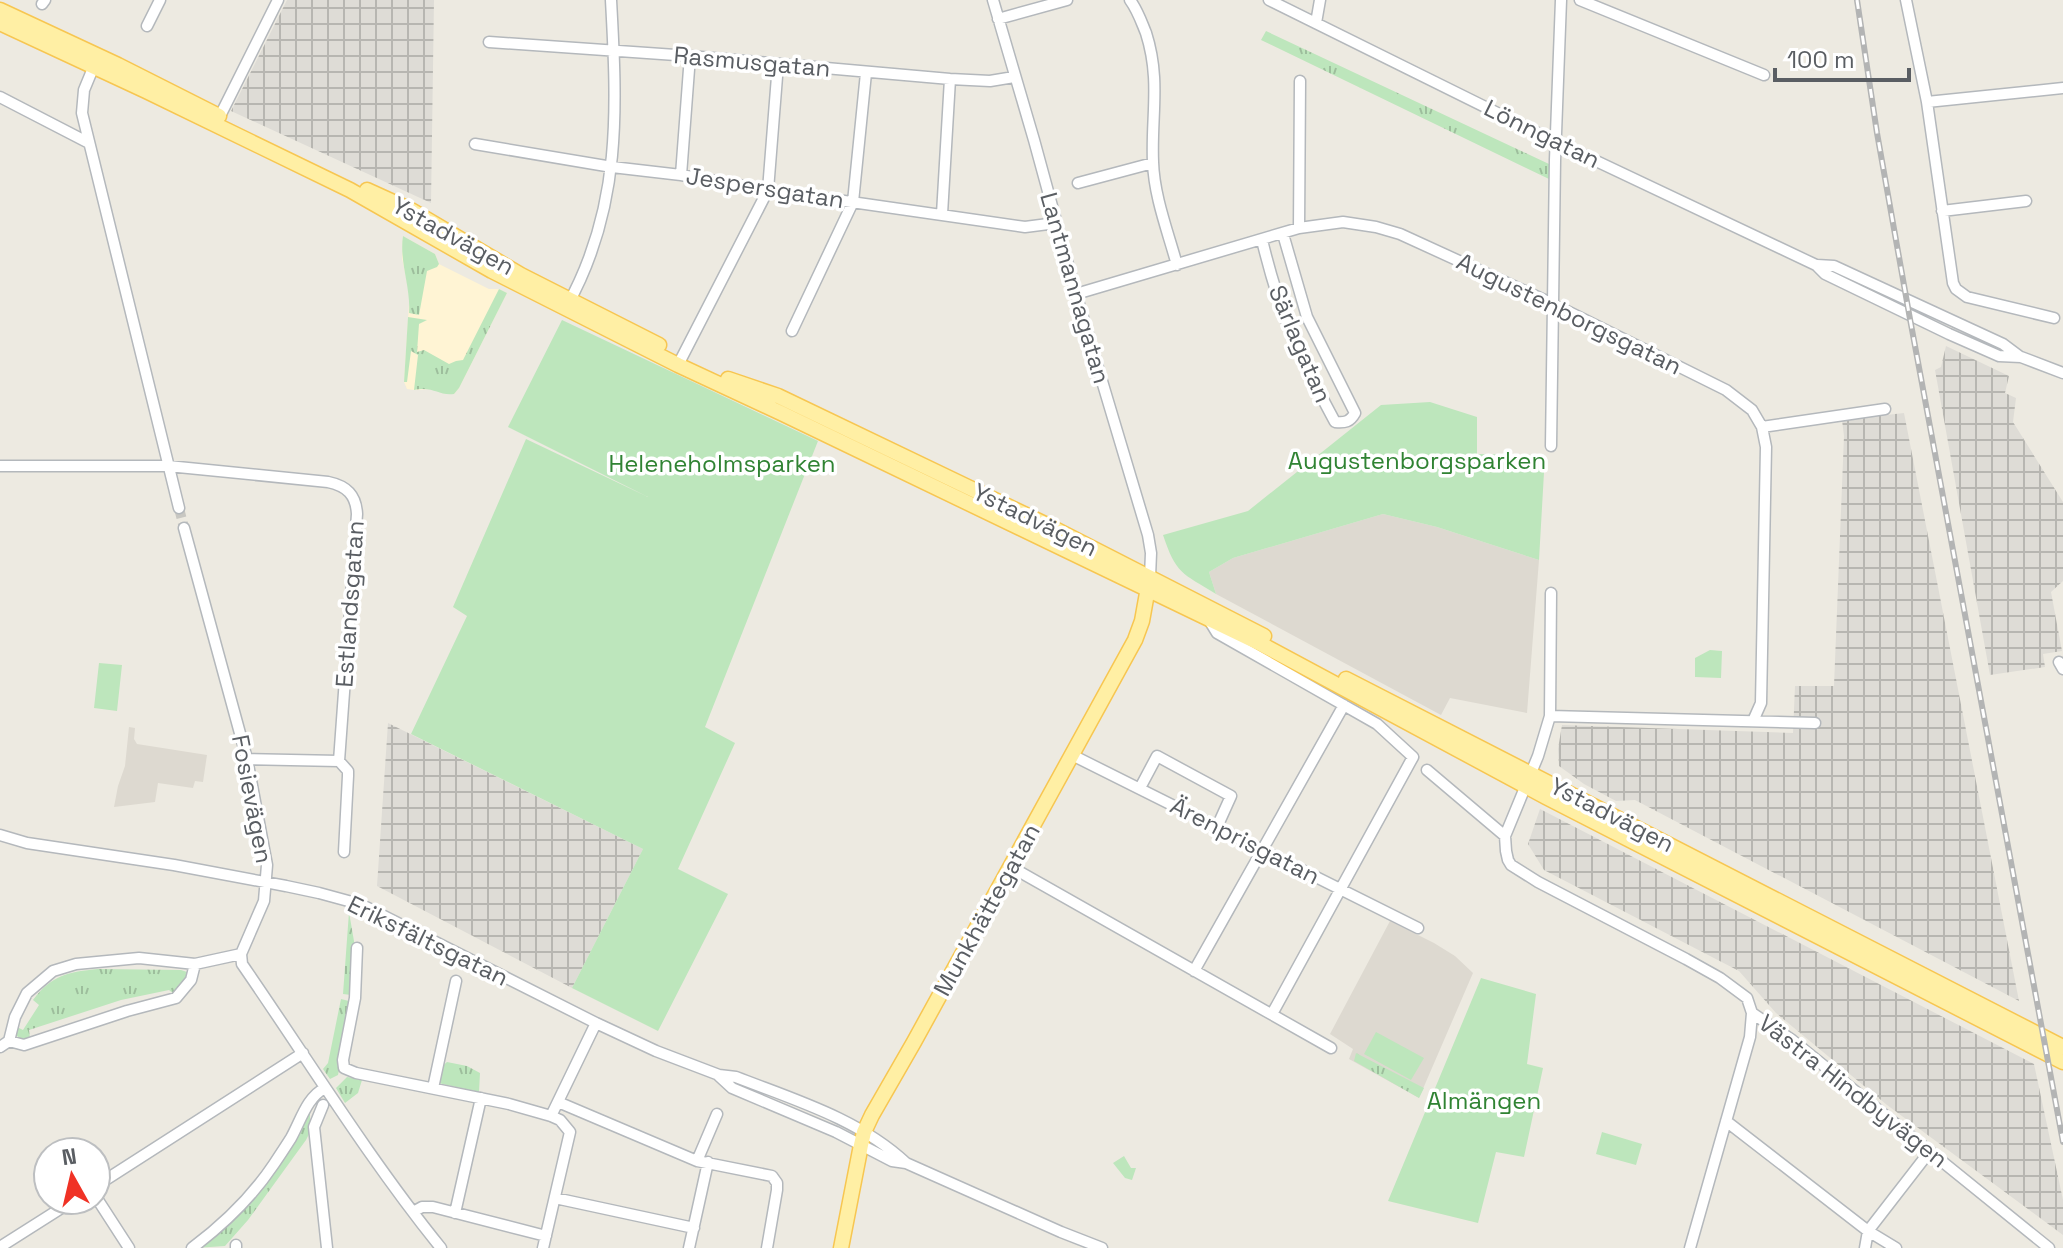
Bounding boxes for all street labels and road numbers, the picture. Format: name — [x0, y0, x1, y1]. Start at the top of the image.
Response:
street label: Rasmusgatan — [672, 39, 832, 84]
street label: Lönngatan — [1479, 92, 1605, 175]
street label: Jespersgatan — [684, 160, 846, 215]
street label: Ystadvägen — [387, 189, 520, 282]
street label: Lantmannagatan — [1033, 189, 1118, 387]
street label: Augustenborgsgatan — [1452, 246, 1687, 382]
street label: Särlagatan — [1262, 280, 1339, 407]
street label: Ystadvägen — [968, 476, 1103, 563]
street label: Estlandsgatan — [328, 519, 371, 689]
street label: Fosievägen — [225, 732, 280, 866]
street label: Ystadvägen — [1545, 770, 1680, 859]
street label: Ärenprisgatan — [1165, 790, 1325, 892]
street label: Munkhättegatan — [926, 818, 1047, 1001]
street label: Eriksfältsgatan — [343, 888, 514, 993]
street label: Västra Hindbyvägen — [1752, 1007, 1954, 1174]

